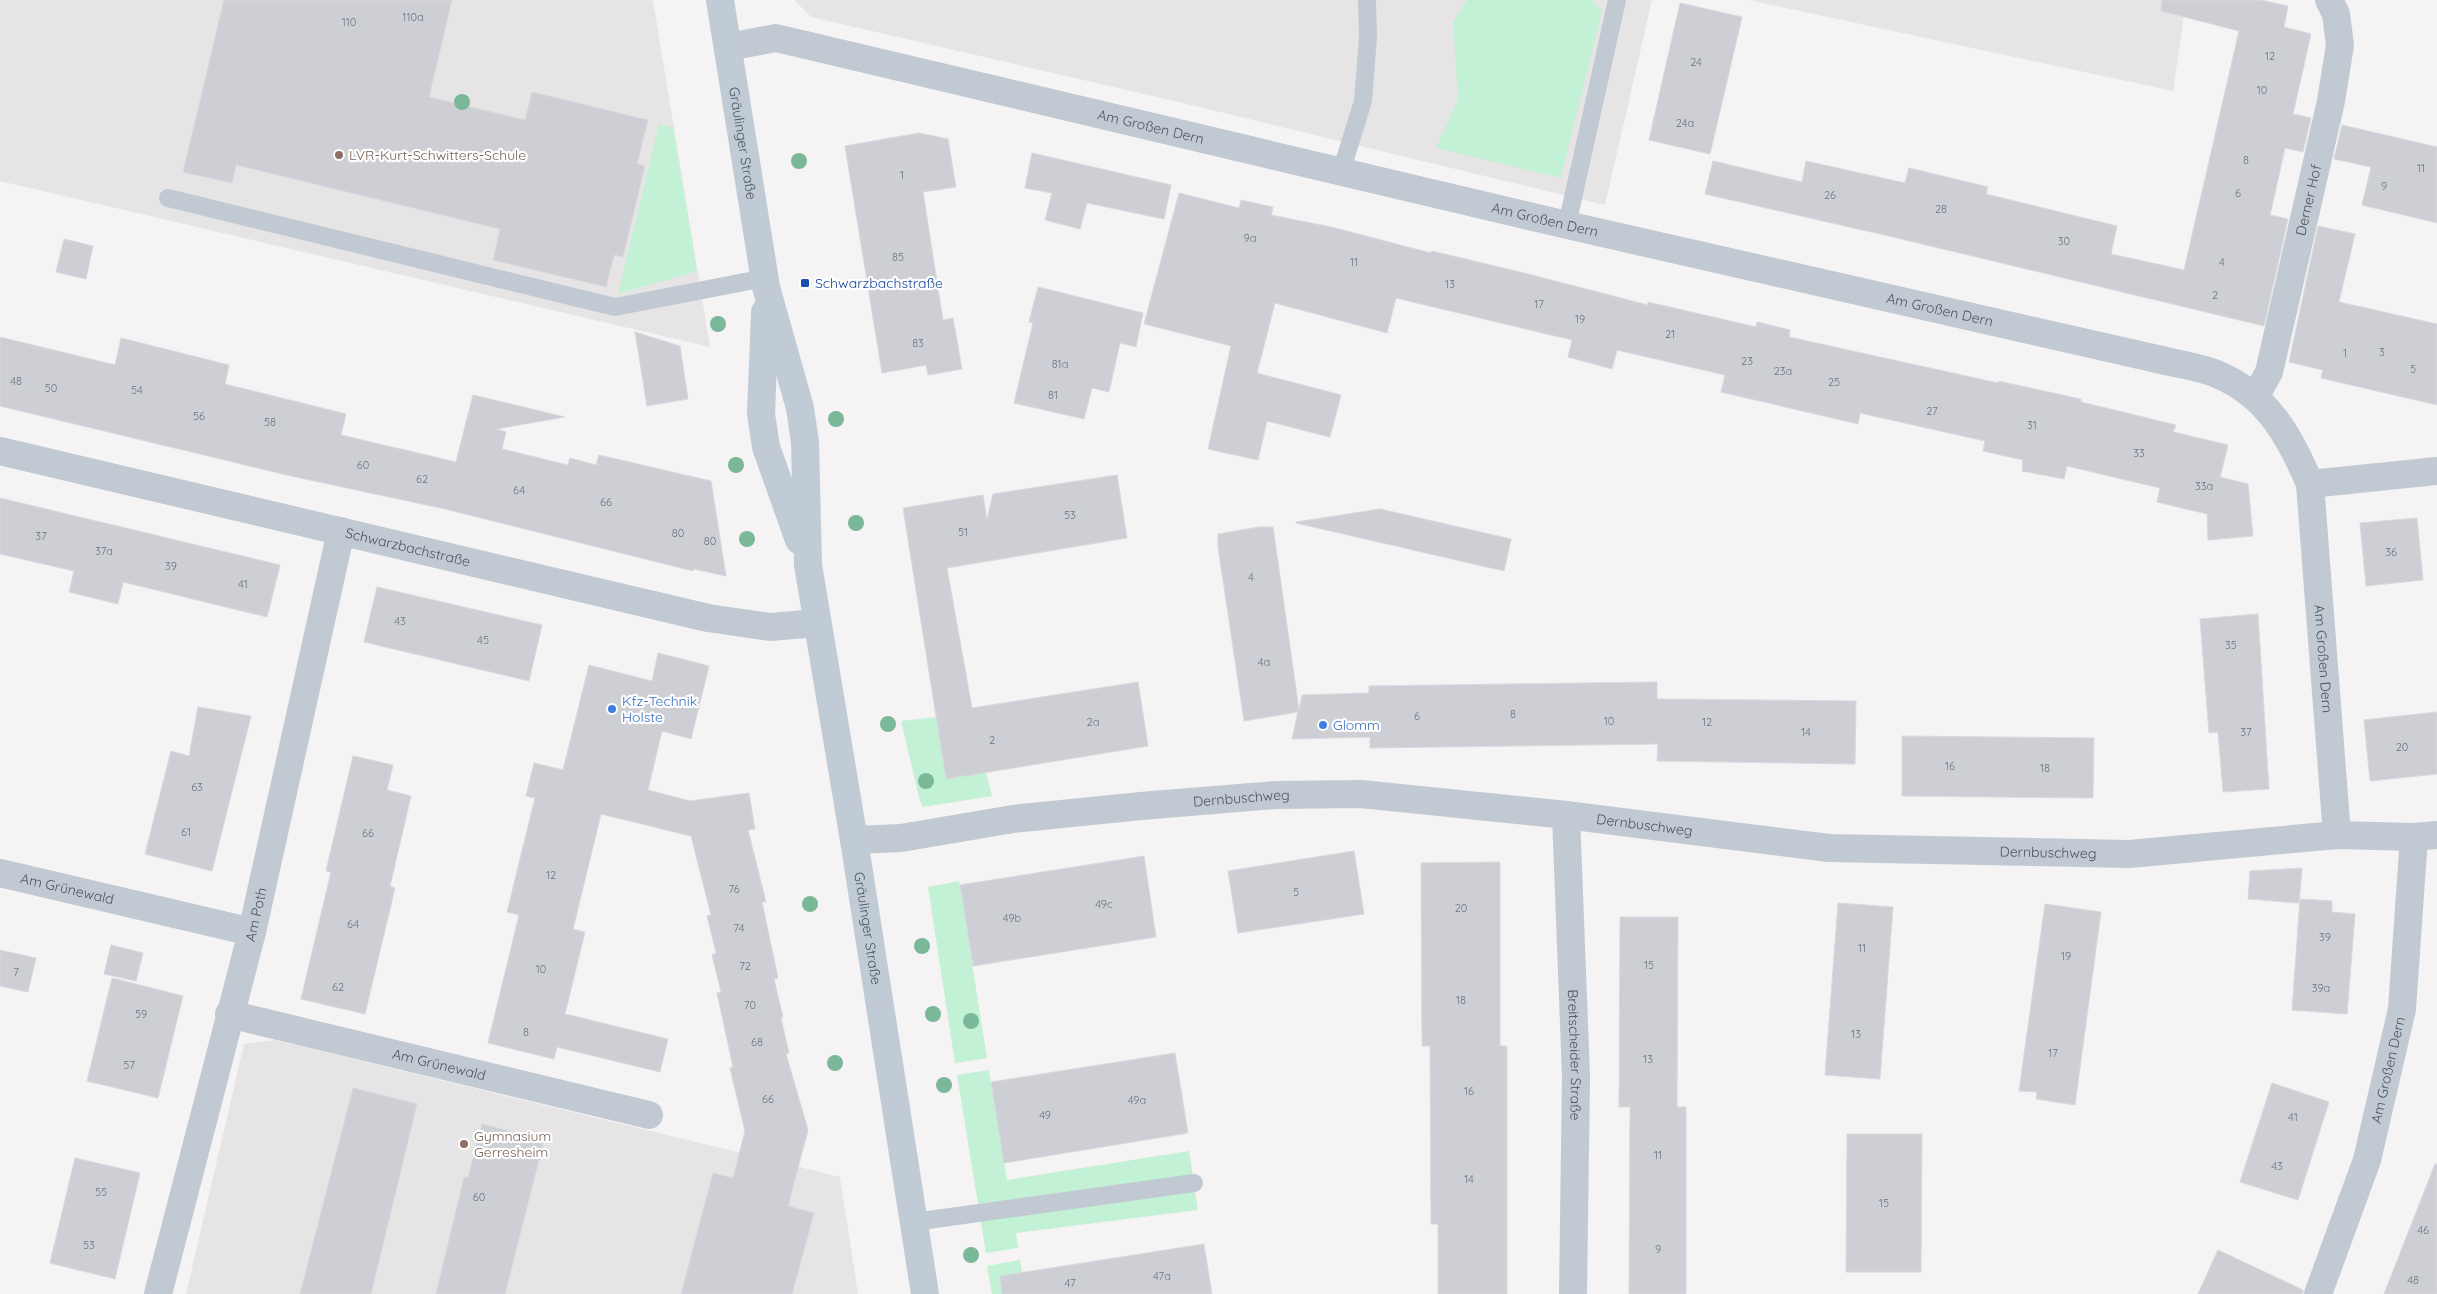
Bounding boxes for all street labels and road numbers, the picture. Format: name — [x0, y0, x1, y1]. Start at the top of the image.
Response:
street label: Gräulinger Straße — [725, 85, 761, 201]
street label: Am Großen Dern — [1096, 105, 1206, 148]
street label: Derner Hof — [2291, 163, 2325, 237]
street label: Am Großen Dern — [1490, 199, 1600, 241]
street label: Am Großen Dern — [1885, 289, 1995, 330]
street label: Schwarzbachstraße — [343, 524, 472, 571]
street label: Am Großen Dern — [2310, 604, 2337, 714]
street label: Dernbuschweg — [1192, 786, 1290, 811]
street label: Dernbuschweg — [1595, 810, 1694, 840]
street label: Dernbuschweg — [1999, 842, 2097, 862]
street label: Am Grünewald — [19, 869, 116, 908]
street label: Gräulinger Straße — [850, 871, 886, 986]
street label: Am Poth — [241, 886, 271, 943]
street label: Breitscheider Straße — [1564, 989, 1585, 1121]
street label: Am Großen Dern — [2367, 1015, 2409, 1125]
street label: Am Grünewald — [391, 1045, 488, 1084]

